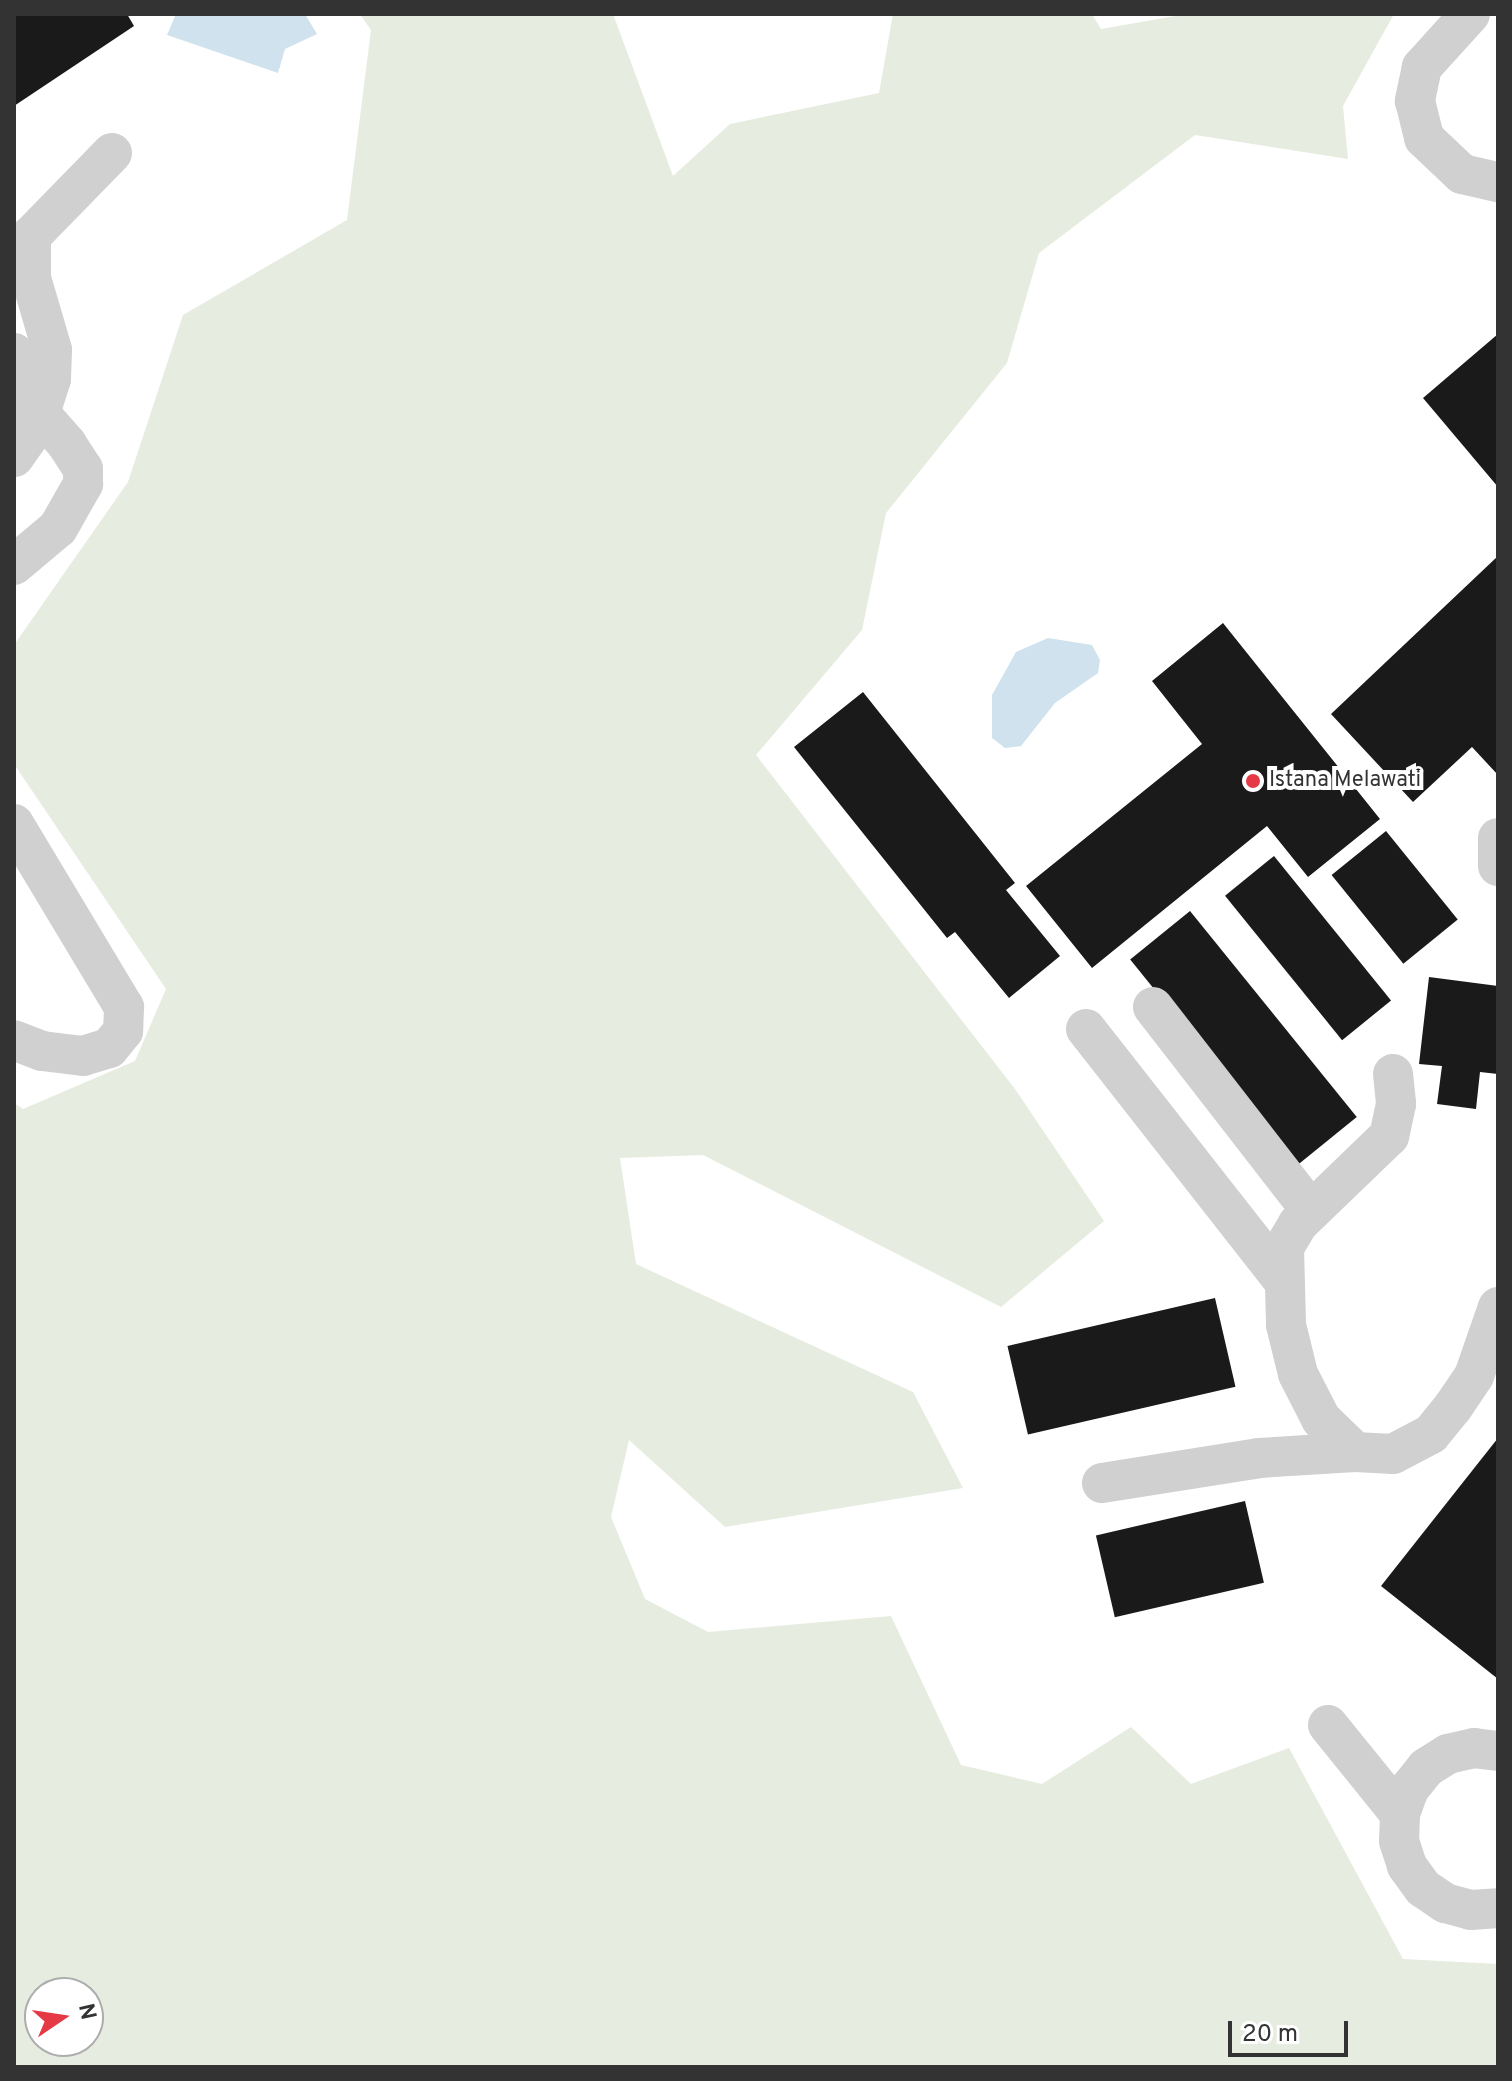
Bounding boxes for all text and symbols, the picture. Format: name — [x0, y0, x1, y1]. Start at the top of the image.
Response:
place label: Istana Melawati — [1269, 768, 1421, 794]
marker: Istana Melawati — [1244, 772, 1262, 790]
north arrow — [24, 1977, 104, 2057]
text: N — [71, 2001, 101, 2023]
scale bar — [1232, 2005, 1352, 2055]
text: 20 m — [1242, 2020, 1298, 2050]

